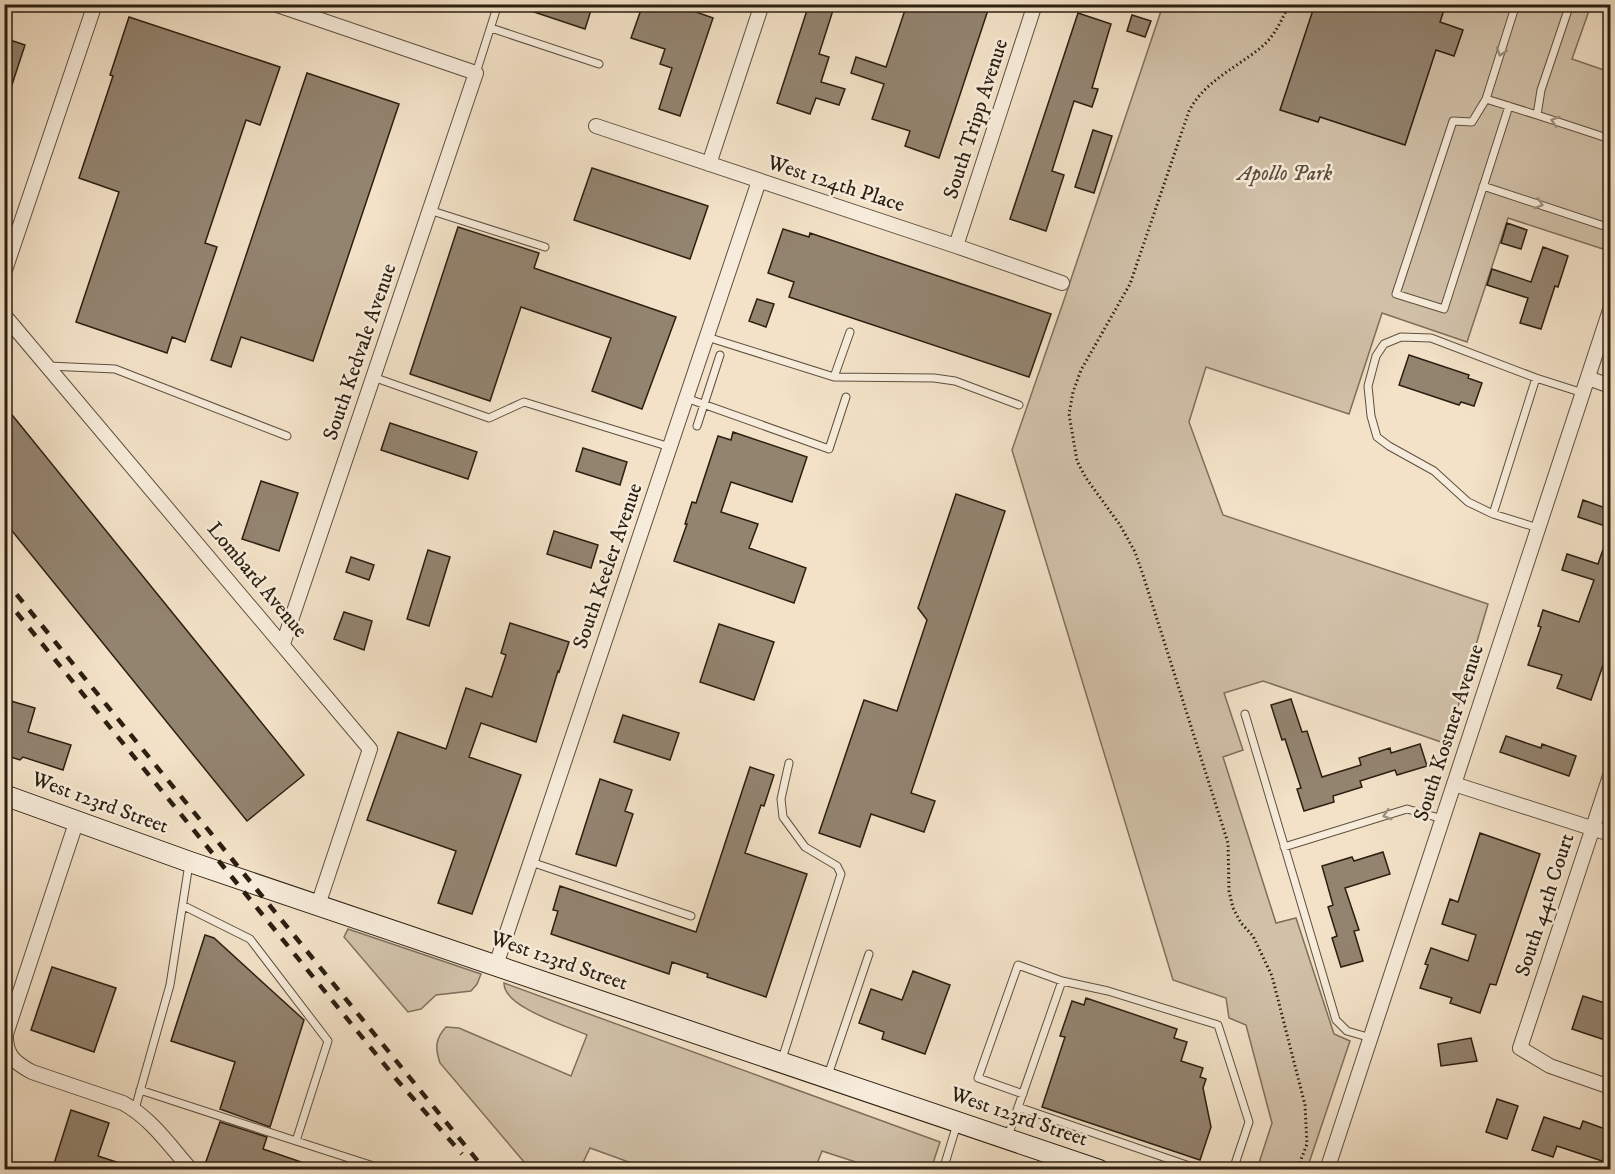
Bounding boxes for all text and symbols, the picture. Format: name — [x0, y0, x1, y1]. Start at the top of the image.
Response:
street label: South Tripp Avenue — [938, 35, 1014, 202]
one-way arrow — [1496, 46, 1508, 57]
one-way arrow — [1550, 116, 1561, 128]
street label: West 124th Place — [763, 149, 908, 218]
park label: Apollo Park — [1236, 161, 1332, 187]
one-way arrow — [1533, 197, 1544, 210]
street label: South Kedvale Avenue — [318, 260, 403, 444]
street label: South Keeler Avenue — [567, 480, 649, 652]
street label: Lombard Avenue — [201, 517, 313, 643]
street label: South Kostner Avenue — [1408, 641, 1490, 825]
street label: West 123rd Street — [27, 766, 172, 840]
one-way arrow — [1382, 808, 1393, 820]
street label: South 44th Court — [1510, 830, 1580, 980]
street label: West 123rd Street — [486, 925, 631, 997]
street label: West 123rd Street — [946, 1081, 1091, 1153]

